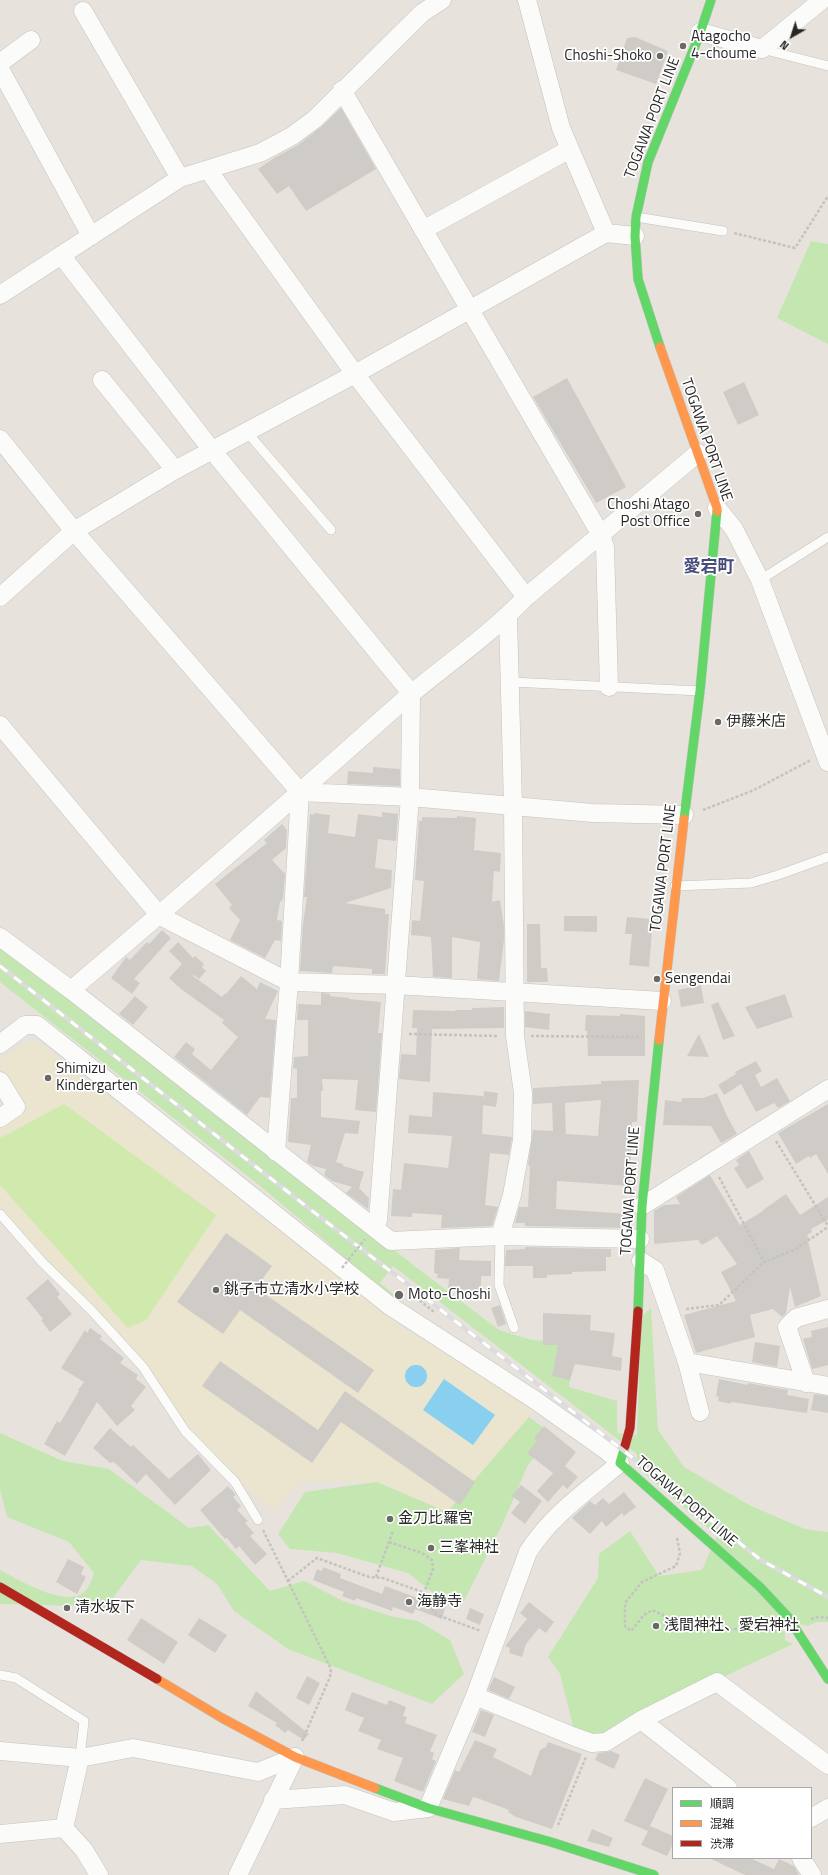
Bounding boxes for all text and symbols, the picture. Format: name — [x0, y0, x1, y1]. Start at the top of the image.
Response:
north arrow — [772, 16, 812, 56]
place label: Atagocho 4-choume — [691, 28, 757, 63]
text: N — [776, 37, 792, 54]
marker: Atagocho 4-choume — [678, 41, 688, 51]
place label: Choshi-Shoko — [564, 47, 652, 65]
marker: Choshi-Shoko — [655, 51, 665, 61]
street label: TOGAWA PORT LINE — [621, 55, 685, 181]
street label: TOGAWA PORT LINE — [677, 376, 735, 504]
place label: Choshi Atago Post Office — [607, 496, 690, 531]
marker: Choshi Atago Post Office — [693, 509, 703, 519]
district label: 愛宕町 — [684, 558, 734, 578]
place label: 伊藤米店 — [726, 713, 786, 731]
marker: 伊藤米店 — [713, 717, 723, 727]
street label: TOGAWA PORT LINE — [647, 803, 681, 933]
place label: Sengendai — [665, 970, 731, 988]
marker: Sengendai — [652, 974, 662, 984]
place label: Shimizu Kindergarten — [56, 1060, 138, 1095]
marker: Shimizu Kindergarten — [43, 1073, 53, 1083]
street label: TOGAWA PORT LINE — [618, 1126, 644, 1256]
place label: 銚子市立清水小学校 — [224, 1281, 359, 1299]
marker: 銚子市立清水小学校 — [211, 1285, 221, 1295]
place label: Moto-Choshi — [408, 1286, 491, 1304]
marker: Moto-Choshi — [393, 1289, 405, 1301]
street label: TOGAWA PORT LINE — [631, 1453, 741, 1551]
place label: 金刀比羅宮 — [398, 1510, 473, 1528]
marker: 金刀比羅宮 — [385, 1514, 395, 1524]
place label: 三峯神社 — [439, 1539, 499, 1557]
marker: 三峯神社 — [426, 1543, 436, 1553]
place label: 海静寺 — [417, 1593, 462, 1611]
marker: 海静寺 — [404, 1597, 414, 1607]
place label: 清水坂下 — [75, 1599, 135, 1617]
marker: 清水坂下 — [62, 1603, 72, 1613]
place label: 浅間神社、愛宕神社 — [664, 1617, 799, 1635]
marker: 浅間神社、愛宕神社 — [651, 1621, 661, 1631]
legend — [672, 1787, 812, 1859]
text: 順調 — [710, 1794, 734, 1813]
text: 混雑 — [710, 1814, 734, 1833]
text: 渋滞 — [710, 1834, 734, 1853]

